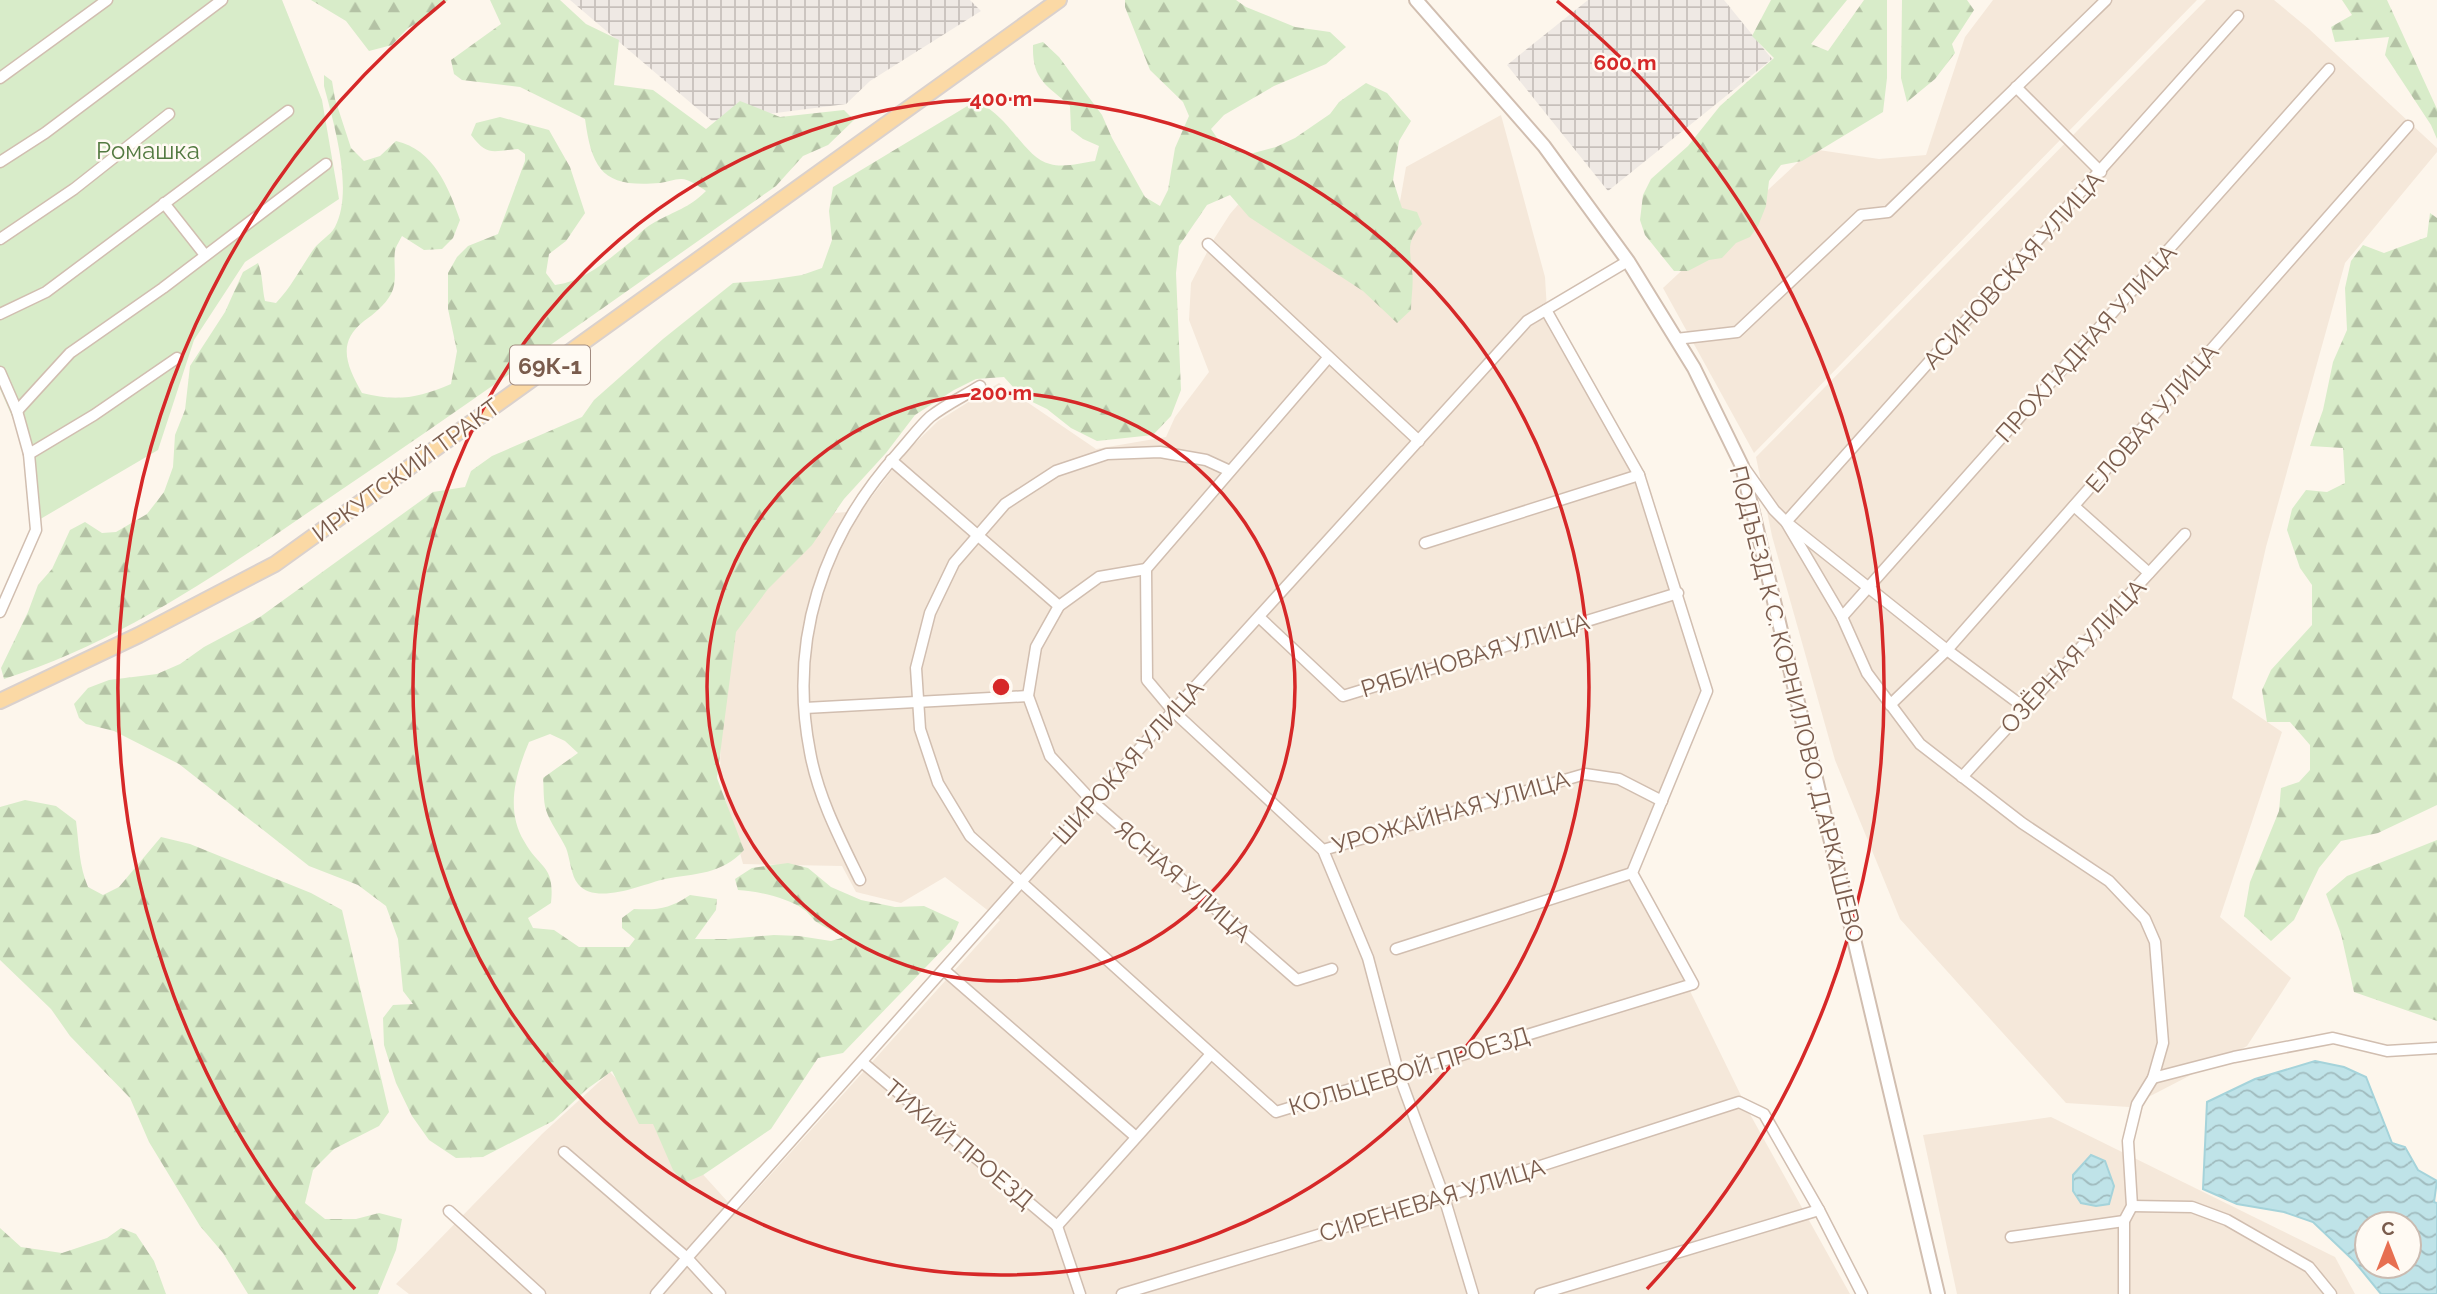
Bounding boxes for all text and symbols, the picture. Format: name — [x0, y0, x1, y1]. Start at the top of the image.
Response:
text: 600 m — [1593, 50, 1657, 75]
text: 400 m — [970, 86, 1032, 111]
park label: Ромашка — [96, 136, 200, 165]
street label: АСИНОВСКАЯ УЛИЦА — [1917, 165, 2109, 375]
street label: ПРОХЛАДНАЯ УЛИЦА — [1989, 238, 2183, 448]
street label: ЕЛОВАЯ УЛИЦА — [2080, 338, 2224, 498]
road number: 69К-1 — [510, 346, 590, 384]
text: 200 m — [970, 380, 1032, 405]
street label: ИРКУТСКИЙ ТРАКТ — [306, 392, 506, 548]
street label: ПОДЪЕЗД К С. КОРНИЛОВО, Д.АРКАШЕВО — [1724, 463, 1870, 945]
street label: ОЗЁРНАЯ УЛИЦА — [1994, 573, 2152, 739]
street label: РЯБИНОВАЯ УЛИЦА — [1357, 606, 1593, 704]
street label: ШИРОКАЯ УЛИЦА — [1047, 674, 1209, 850]
centre of rings — [989, 675, 1013, 699]
street label: УРОЖАЙНАЯ УЛИЦА — [1329, 764, 1573, 860]
street label: ЯСНАЯ УЛИЦА — [1109, 814, 1257, 948]
street label: КОЛЬЦЕВОЙ ПРОЕЗД — [1285, 1021, 1533, 1121]
street label: ТИХИЙ ПРОЕЗД — [878, 1073, 1040, 1215]
street label: СИРЕНЕВАЯ УЛИЦА — [1316, 1152, 1548, 1248]
north arrow — [2353, 1210, 2423, 1280]
text: С — [2381, 1217, 2395, 1239]

